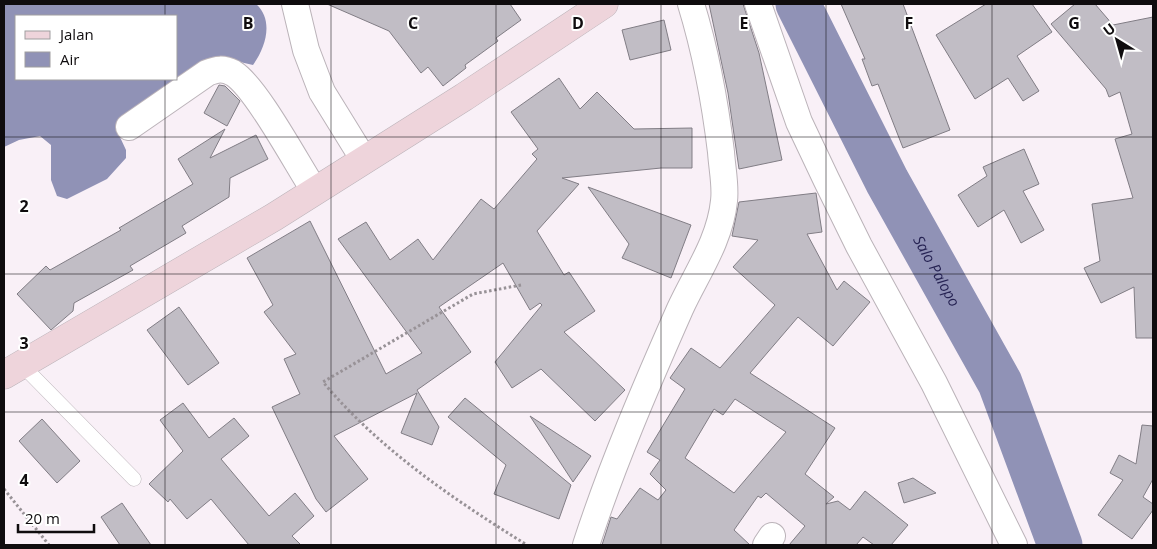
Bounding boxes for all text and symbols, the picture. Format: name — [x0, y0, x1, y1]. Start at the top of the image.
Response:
text: B — [243, 12, 253, 34]
text: C — [408, 12, 418, 34]
text: D — [572, 12, 584, 34]
text: E — [740, 12, 749, 34]
text: F — [905, 12, 913, 34]
text: G — [1068, 12, 1080, 34]
legend — [15, 15, 178, 80]
north arrow — [1092, 15, 1142, 65]
text: U — [1099, 18, 1119, 40]
text: Jalan — [58, 24, 94, 44]
text: Air — [60, 49, 79, 69]
text: 2 — [19, 195, 29, 217]
water label: Salo Palopo — [909, 232, 965, 310]
text: 3 — [19, 332, 29, 354]
text: 4 — [19, 469, 29, 491]
scale bar — [18, 502, 94, 534]
text: 20 m — [25, 508, 60, 528]

